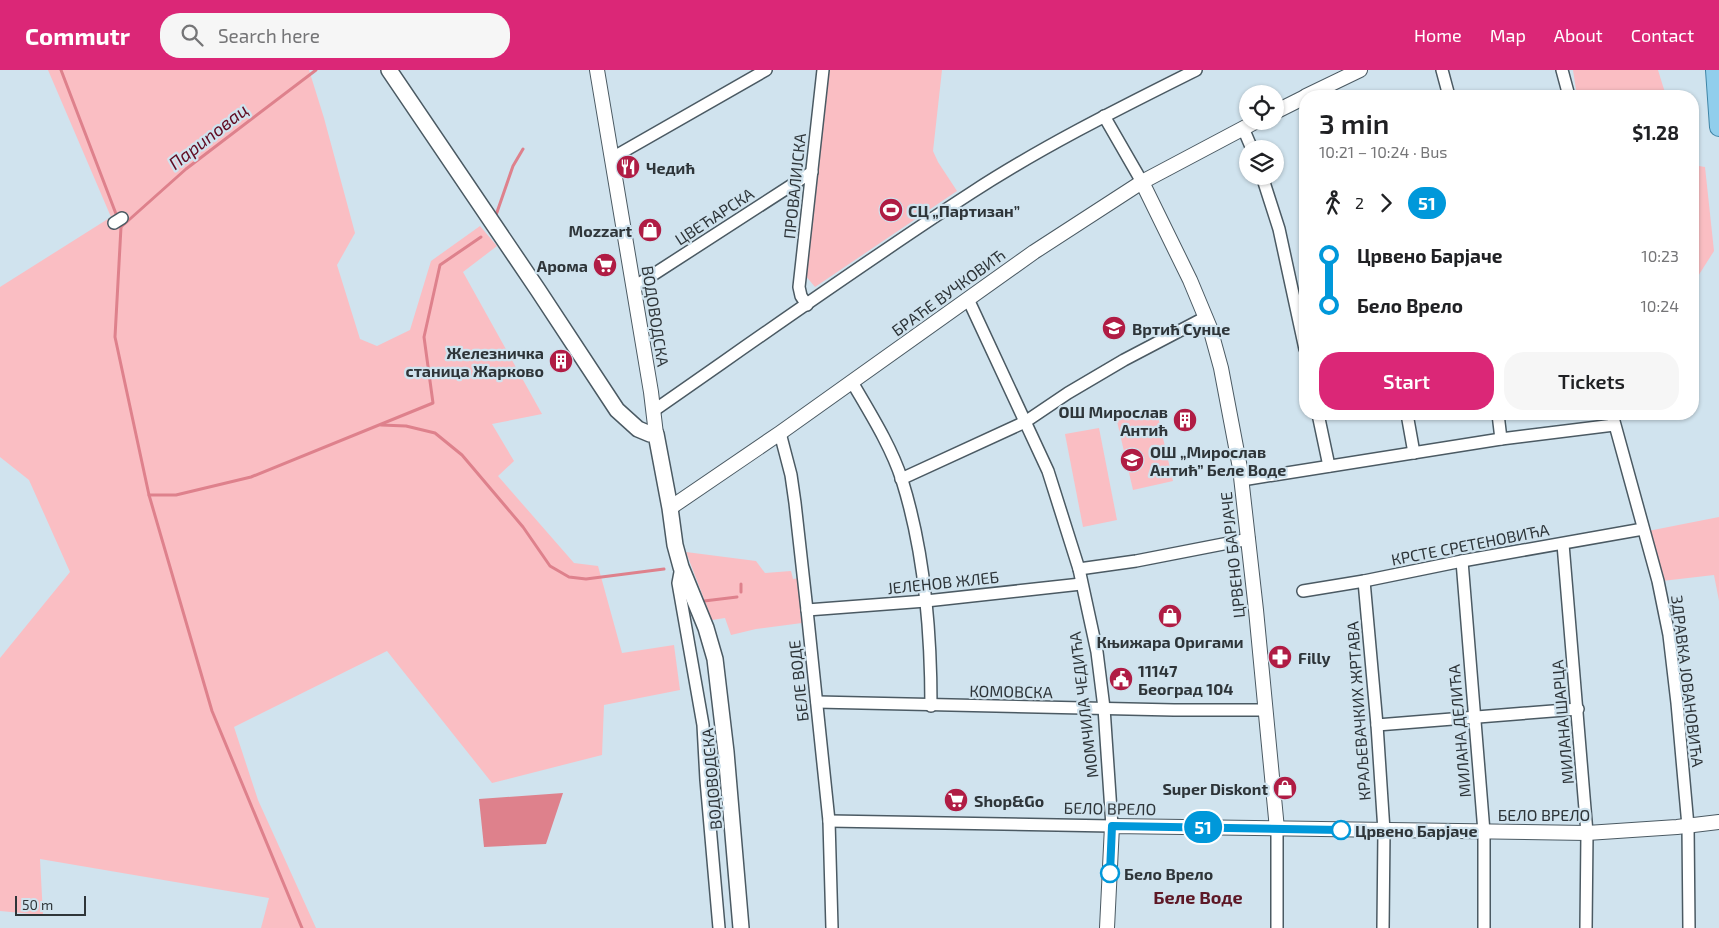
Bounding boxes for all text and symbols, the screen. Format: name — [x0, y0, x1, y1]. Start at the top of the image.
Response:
search box — [160, 13, 510, 58]
text: Commutr — [25, 21, 130, 50]
icon: search — [178, 21, 206, 49]
text: Search here — [218, 24, 320, 47]
text: Home — [1414, 24, 1462, 46]
text: Map — [1490, 24, 1526, 46]
text: About — [1554, 24, 1603, 46]
text: Contact — [1631, 24, 1694, 46]
map controls — [1239, 85, 1284, 185]
button: locate — [1239, 85, 1284, 130]
water label: Париповац — [164, 98, 252, 174]
text: 3 min — [1319, 106, 1389, 140]
text: $1.28 — [1632, 121, 1679, 144]
street label: ПРОВАЛИЈСКА — [779, 132, 809, 240]
button: layers — [1239, 140, 1284, 185]
text: 10:21 – 10:24 · Bus — [1319, 142, 1447, 161]
restaurant icon: Чедић — [615, 154, 641, 180]
place label: Чедић — [646, 158, 695, 177]
street label: ЦВЕЋАРСКА — [671, 183, 757, 249]
icon: walk — [1319, 189, 1347, 217]
icon: forward — [1372, 189, 1400, 217]
text: 51 — [1418, 192, 1436, 214]
text: 2 — [1355, 193, 1364, 212]
sports icon: СЦ „Партизан” — [878, 197, 904, 223]
place label: СЦ „Партизан” — [908, 201, 1020, 220]
shop icon: Mozzart — [637, 217, 663, 243]
place label: Mozzart — [569, 221, 632, 240]
text: Црвено Барјаче — [1357, 244, 1502, 267]
street label: БРАЋЕ ВУЧКОВИЋ — [888, 245, 1008, 339]
text: 10:23 — [1641, 246, 1679, 265]
supermarket icon: Арома — [592, 252, 618, 278]
place label: Арома — [537, 256, 588, 275]
street label: ВОДОВОДСКА — [639, 264, 673, 368]
text: Бело Врело — [1357, 294, 1463, 317]
text: 10:24 — [1640, 296, 1679, 315]
school or university icon: Вртић Сунце — [1101, 315, 1127, 341]
place label: Вртић Сунце — [1132, 319, 1230, 338]
place label: Железничка станица Жарково — [405, 343, 544, 380]
building icon: Железничка станица Жарково — [548, 348, 574, 374]
button: Start — [1319, 352, 1494, 410]
button: Tickets — [1504, 352, 1679, 410]
place label: ОШ Мирослав Антић — [1058, 402, 1168, 439]
building icon: ОШ Мирослав Антић — [1172, 407, 1198, 433]
place label: ОШ „Мирослав Антић” Беле Воде — [1150, 442, 1286, 479]
school or university icon: ОШ „Мирослав Антић” Беле Воде — [1119, 447, 1145, 473]
street label: ЦРВЕНО БАРЈАЧЕ — [1216, 491, 1248, 619]
street label: КРСТЕ СРЕТЕНОВИЋА — [1389, 519, 1551, 569]
street label: ЈЕЛЕНОВ ЖЛЕБ — [886, 567, 1000, 597]
street label: ЗДРАВКА ЈОВАНОВИЋА — [1668, 594, 1708, 768]
shop icon: Књижара Оригами — [1157, 603, 1183, 629]
street label: КРАЉЕВАЧКИХ ЖРТАВА — [1342, 621, 1374, 801]
street label: МОМЧИЛА ЧЕДИЋА — [1065, 631, 1101, 779]
place label: Књижара Оригами — [1096, 632, 1244, 651]
street label: БЕЛЕ ВОДЕ — [784, 639, 812, 723]
pharmacy icon: Filly — [1267, 644, 1293, 670]
place label: Filly — [1298, 648, 1330, 668]
street label: МИЛАНА ШАРЦА — [1547, 659, 1577, 785]
place label: 11147 Београд 104 — [1138, 661, 1234, 698]
street label: МИЛАНА ДЕЛИЋА — [1444, 664, 1474, 798]
public building icon: 11147 Београд 104 — [1108, 666, 1134, 692]
street label: КОМОВСКА — [969, 681, 1053, 701]
street label: ВОДОВОДСКА — [697, 727, 725, 831]
shop icon: Super Diskont — [1272, 775, 1298, 801]
place label: Super Diskont — [1162, 779, 1268, 798]
supermarket icon: Shop&Go — [943, 787, 969, 813]
place label: Shop&Go — [974, 791, 1044, 810]
street label: БЕЛО ВРЕЛО — [1064, 798, 1156, 818]
street label: БЕЛО ВРЕЛО — [1498, 805, 1590, 824]
line badge: 51 — [1180, 811, 1226, 843]
text: 51 — [1194, 816, 1212, 838]
marker: Црвено Барјаче — [1331, 820, 1351, 840]
place label: Црвено Барјаче — [1355, 821, 1477, 840]
marker: Бело Врело — [1100, 863, 1120, 883]
place label: Бело Врело — [1124, 864, 1213, 883]
district label: Беле Воде — [1153, 886, 1243, 908]
scale bar — [15, 893, 86, 916]
text: 50 m — [22, 896, 53, 913]

